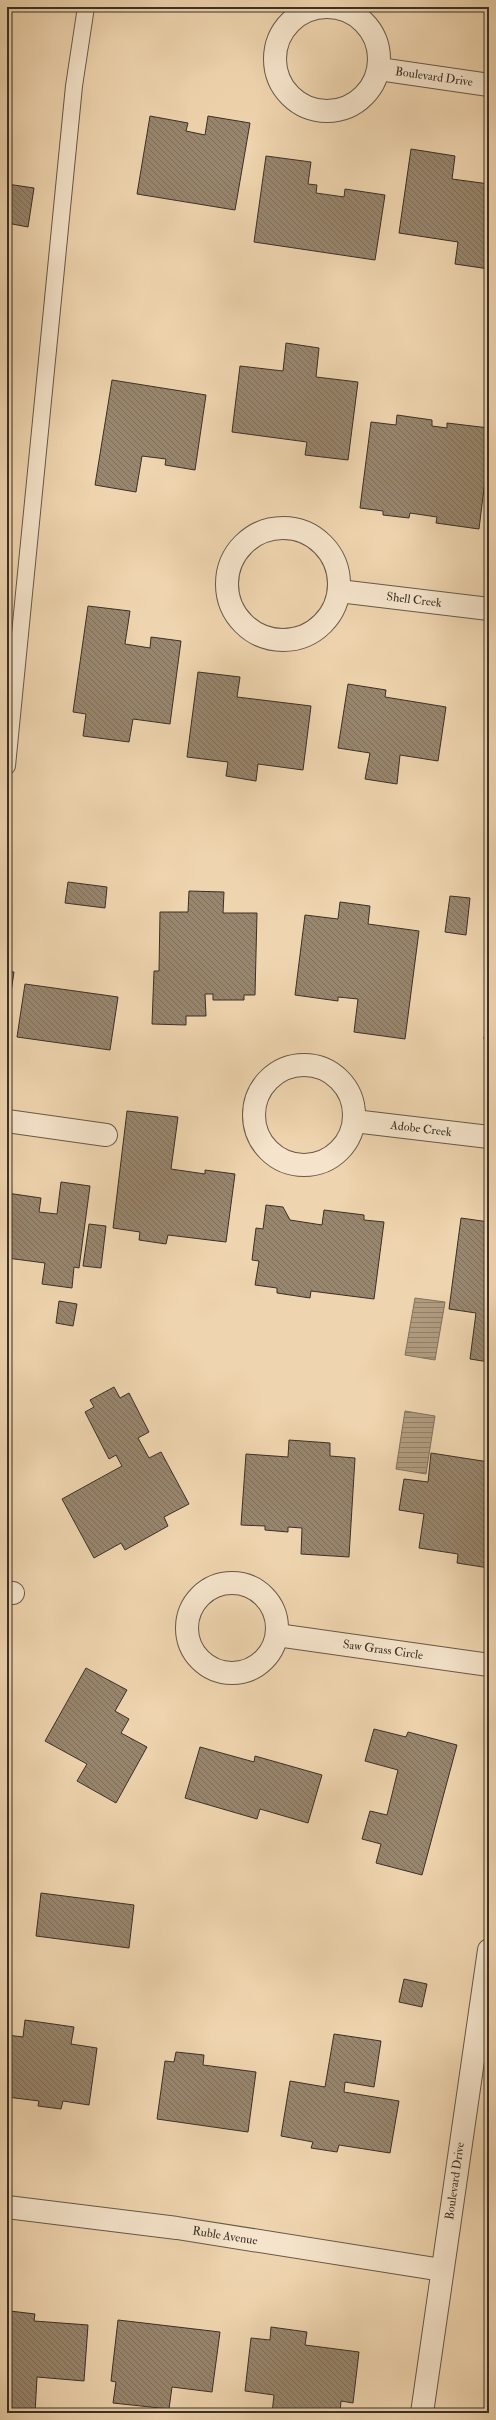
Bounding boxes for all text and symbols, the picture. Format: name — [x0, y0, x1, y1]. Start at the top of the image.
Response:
street label: Boulevard Drive — [394, 64, 474, 90]
street label: Shell Creek — [386, 589, 443, 611]
street label: Adobe Creek — [389, 1118, 453, 1140]
street label: Saw Grass Circle — [342, 1637, 424, 1663]
street label: Boulevard Drive — [442, 2141, 468, 2221]
street label: Ruble Avenue — [191, 2223, 259, 2249]

